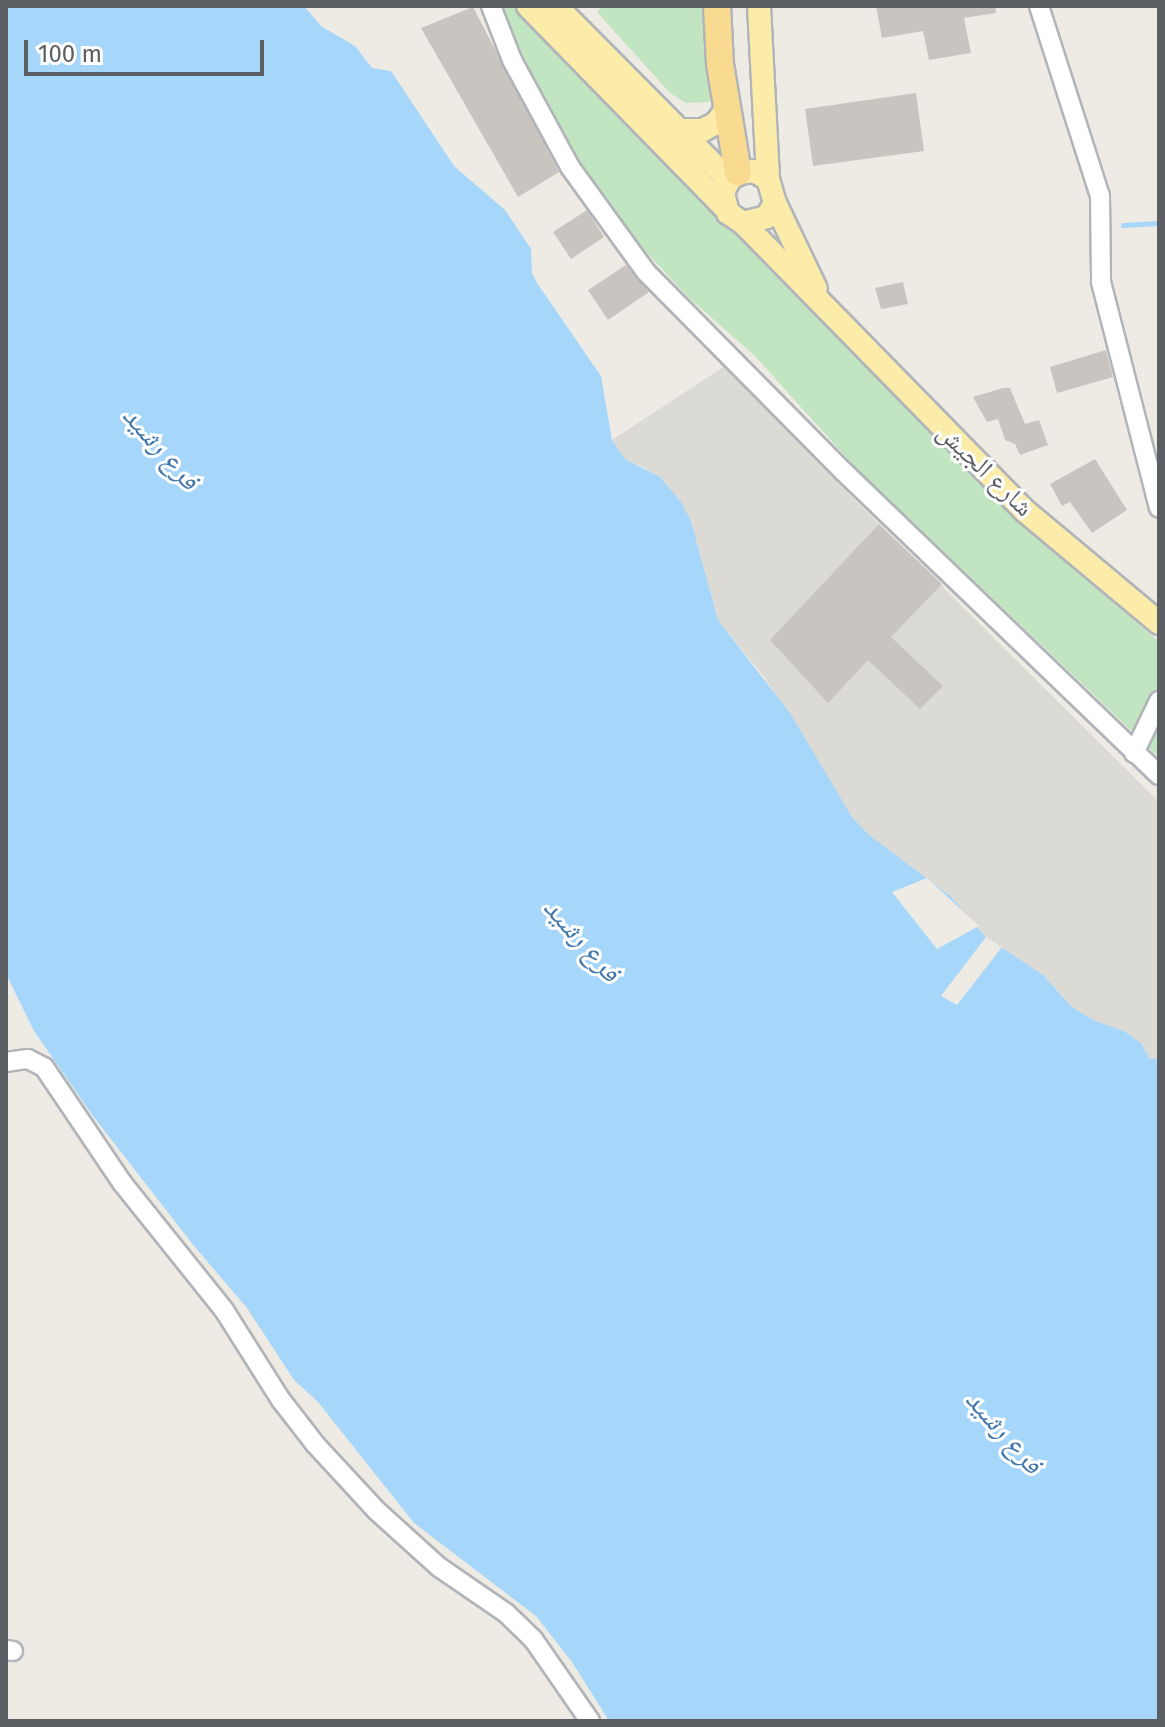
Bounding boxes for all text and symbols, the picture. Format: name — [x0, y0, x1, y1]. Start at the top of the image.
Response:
scale bar — [28, 24, 268, 74]
text: 100 m — [38, 40, 102, 68]
water label: فرع رشيد — [116, 399, 206, 497]
street label: شارع الجيش — [931, 417, 1039, 523]
water label: فرع رشيد — [537, 891, 627, 989]
water label: فرع رشيد — [959, 1383, 1049, 1481]

